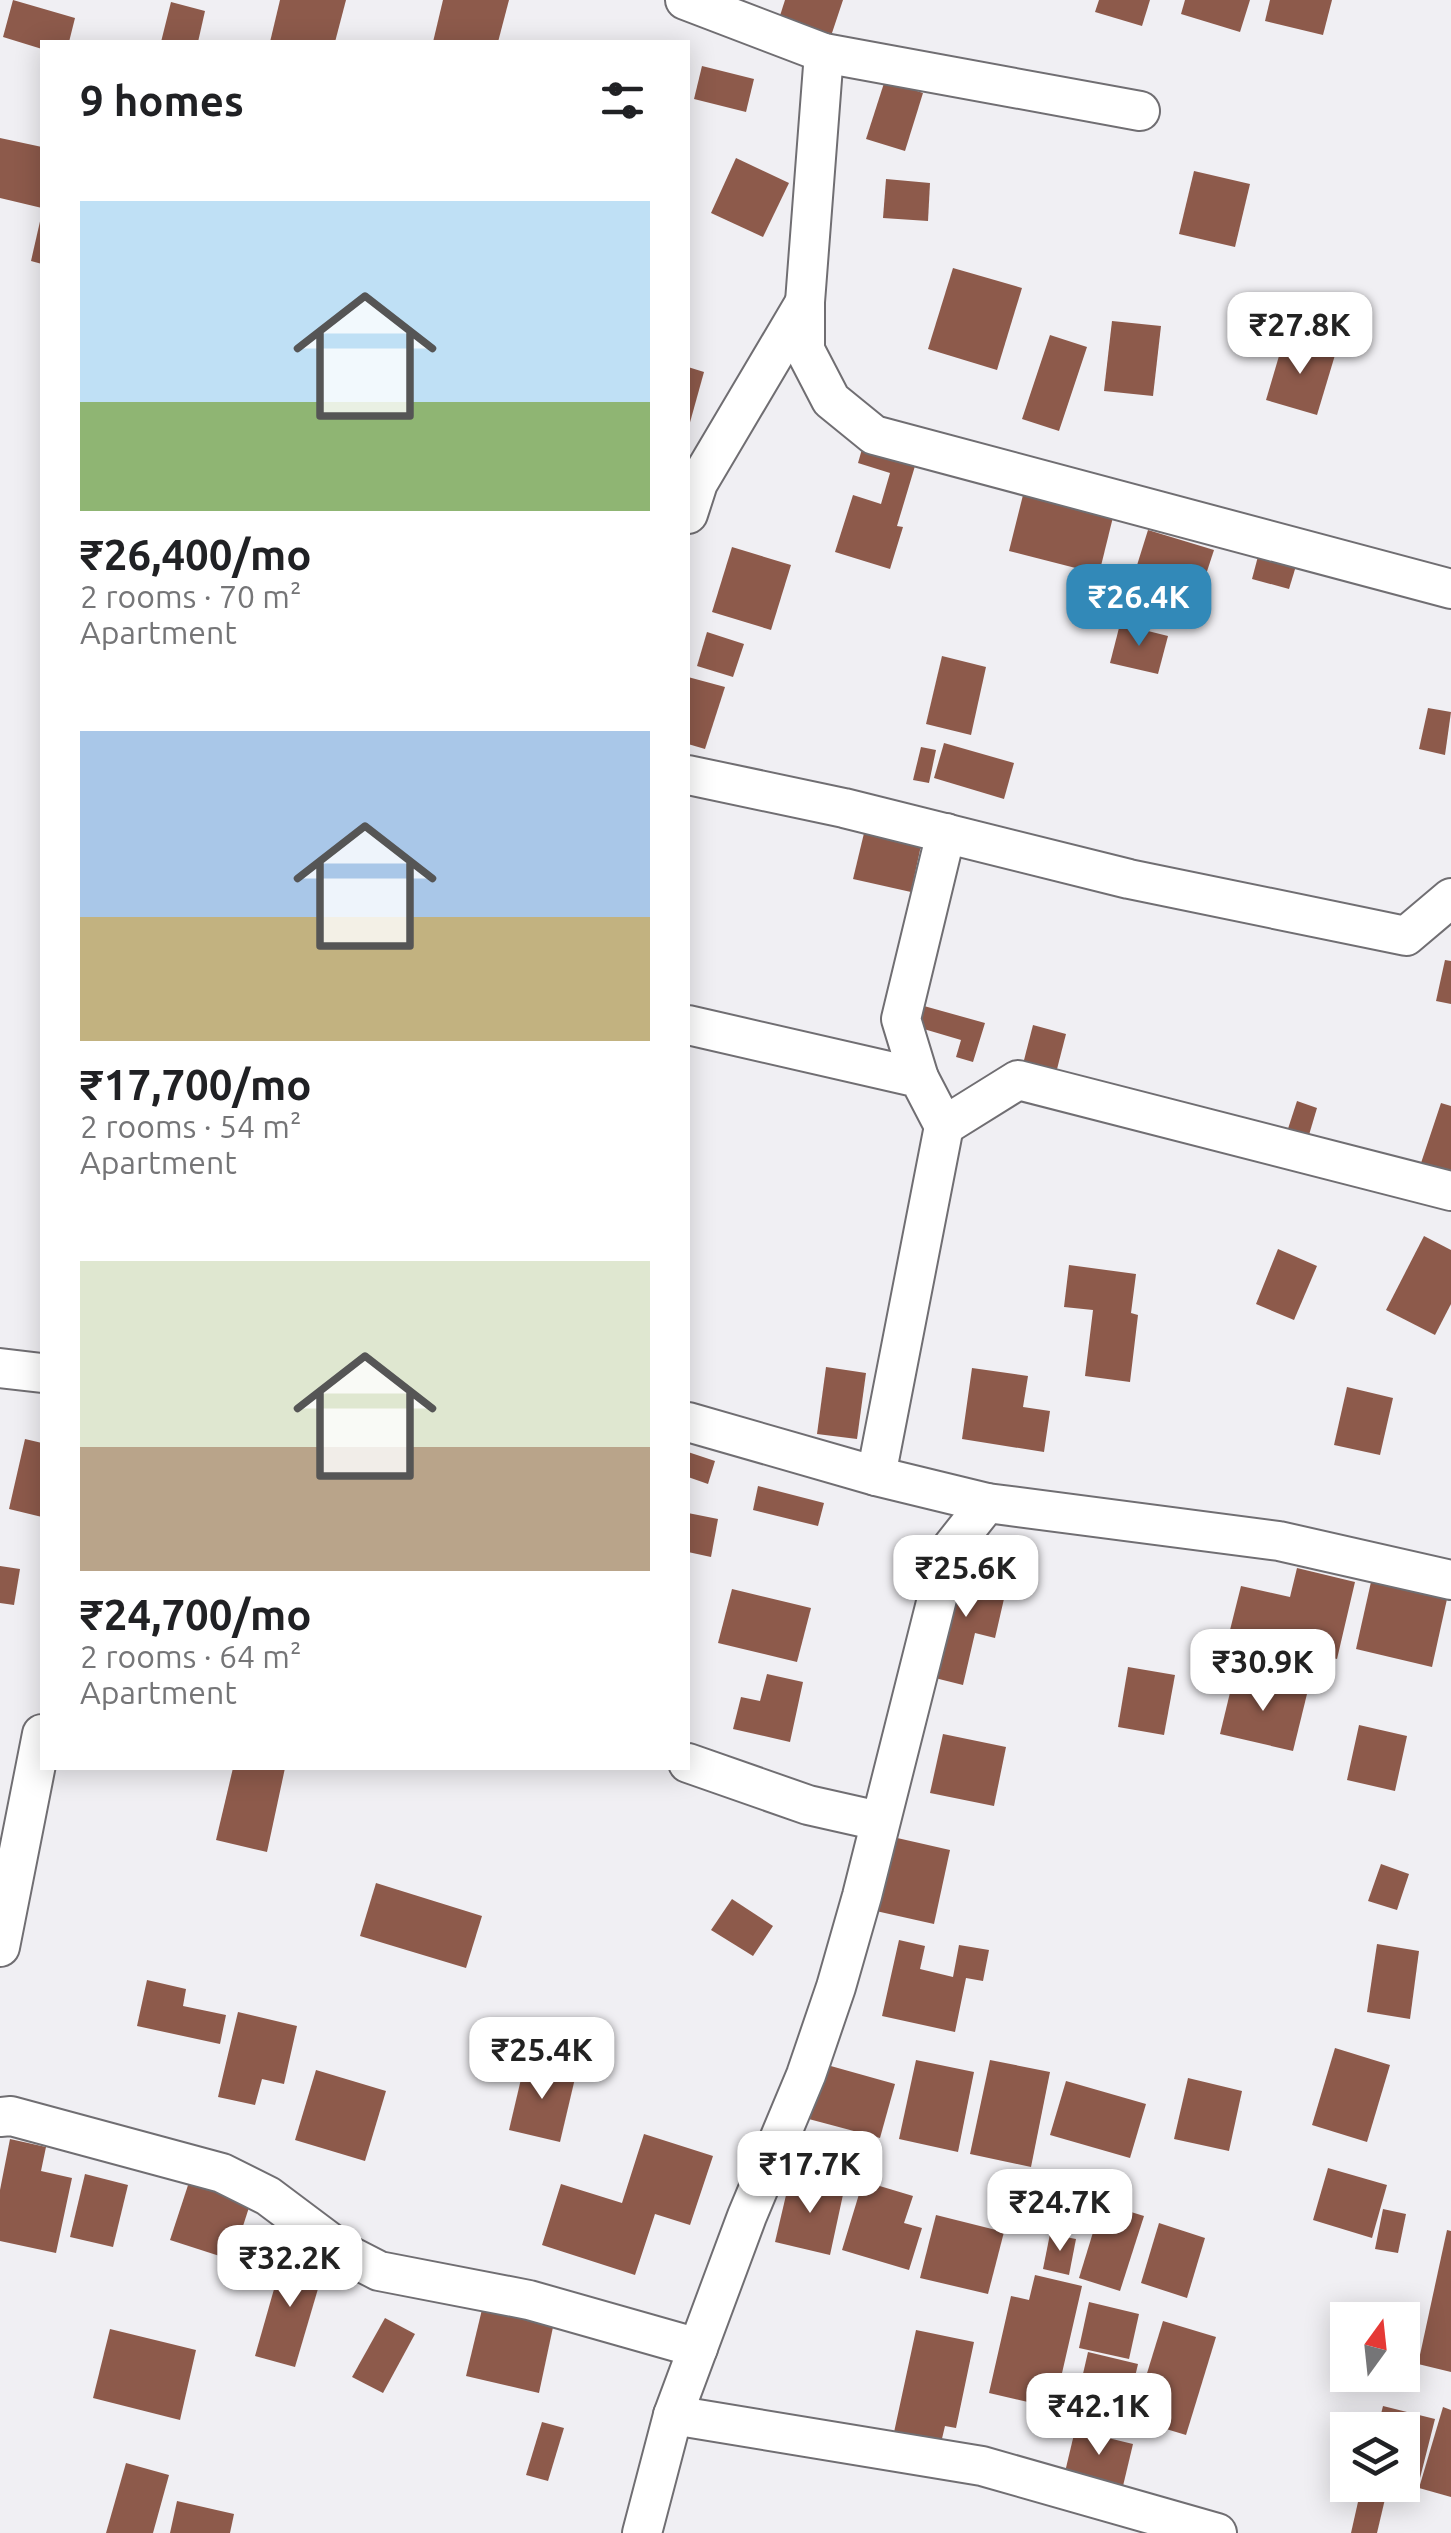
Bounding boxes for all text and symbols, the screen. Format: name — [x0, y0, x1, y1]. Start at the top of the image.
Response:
icon: filters — [595, 73, 650, 128]
text: 9 homes — [80, 77, 244, 124]
icon: home — [275, 266, 455, 446]
pin: ₹27.8K — [1219, 292, 1381, 377]
text: ₹27.8K — [1249, 306, 1351, 342]
text: ₹26,400/mo — [80, 531, 312, 578]
pin: ₹26.4K — [1058, 564, 1220, 649]
text: 2 rooms · 70 m² — [80, 578, 301, 614]
text: ₹26.4K — [1088, 578, 1190, 614]
text: Apartment — [80, 614, 237, 650]
icon: home — [275, 796, 455, 976]
text: ₹17,700/mo — [80, 1061, 312, 1108]
text: 2 rooms · 54 m² — [80, 1108, 301, 1144]
text: Apartment — [80, 1144, 237, 1180]
icon: home — [275, 1326, 455, 1506]
pin: ₹25.6K — [885, 1535, 1047, 1620]
text: ₹25.6K — [915, 1549, 1017, 1585]
text: ₹24,700/mo — [80, 1591, 312, 1638]
pin: ₹30.9K — [1182, 1629, 1344, 1714]
text: 2 rooms · 64 m² — [80, 1638, 301, 1674]
text: ₹30.9K — [1212, 1643, 1314, 1679]
text: Apartment — [80, 1674, 237, 1710]
pin: ₹25.4K — [461, 2017, 623, 2102]
text: ₹25.4K — [491, 2031, 593, 2067]
pin: ₹17.7K — [729, 2131, 891, 2216]
text: ₹17.7K — [759, 2145, 861, 2181]
pin: ₹24.7K — [979, 2169, 1141, 2254]
text: ₹24.7K — [1009, 2183, 1111, 2219]
pin: ₹32.2K — [209, 2225, 371, 2310]
text: ₹32.2K — [239, 2239, 341, 2275]
north arrow — [1330, 2302, 1420, 2392]
map controls — [1330, 2302, 1420, 2502]
pin: ₹42.1K — [1018, 2373, 1180, 2458]
text: ₹42.1K — [1048, 2387, 1150, 2423]
button: layers — [1330, 2412, 1420, 2502]

